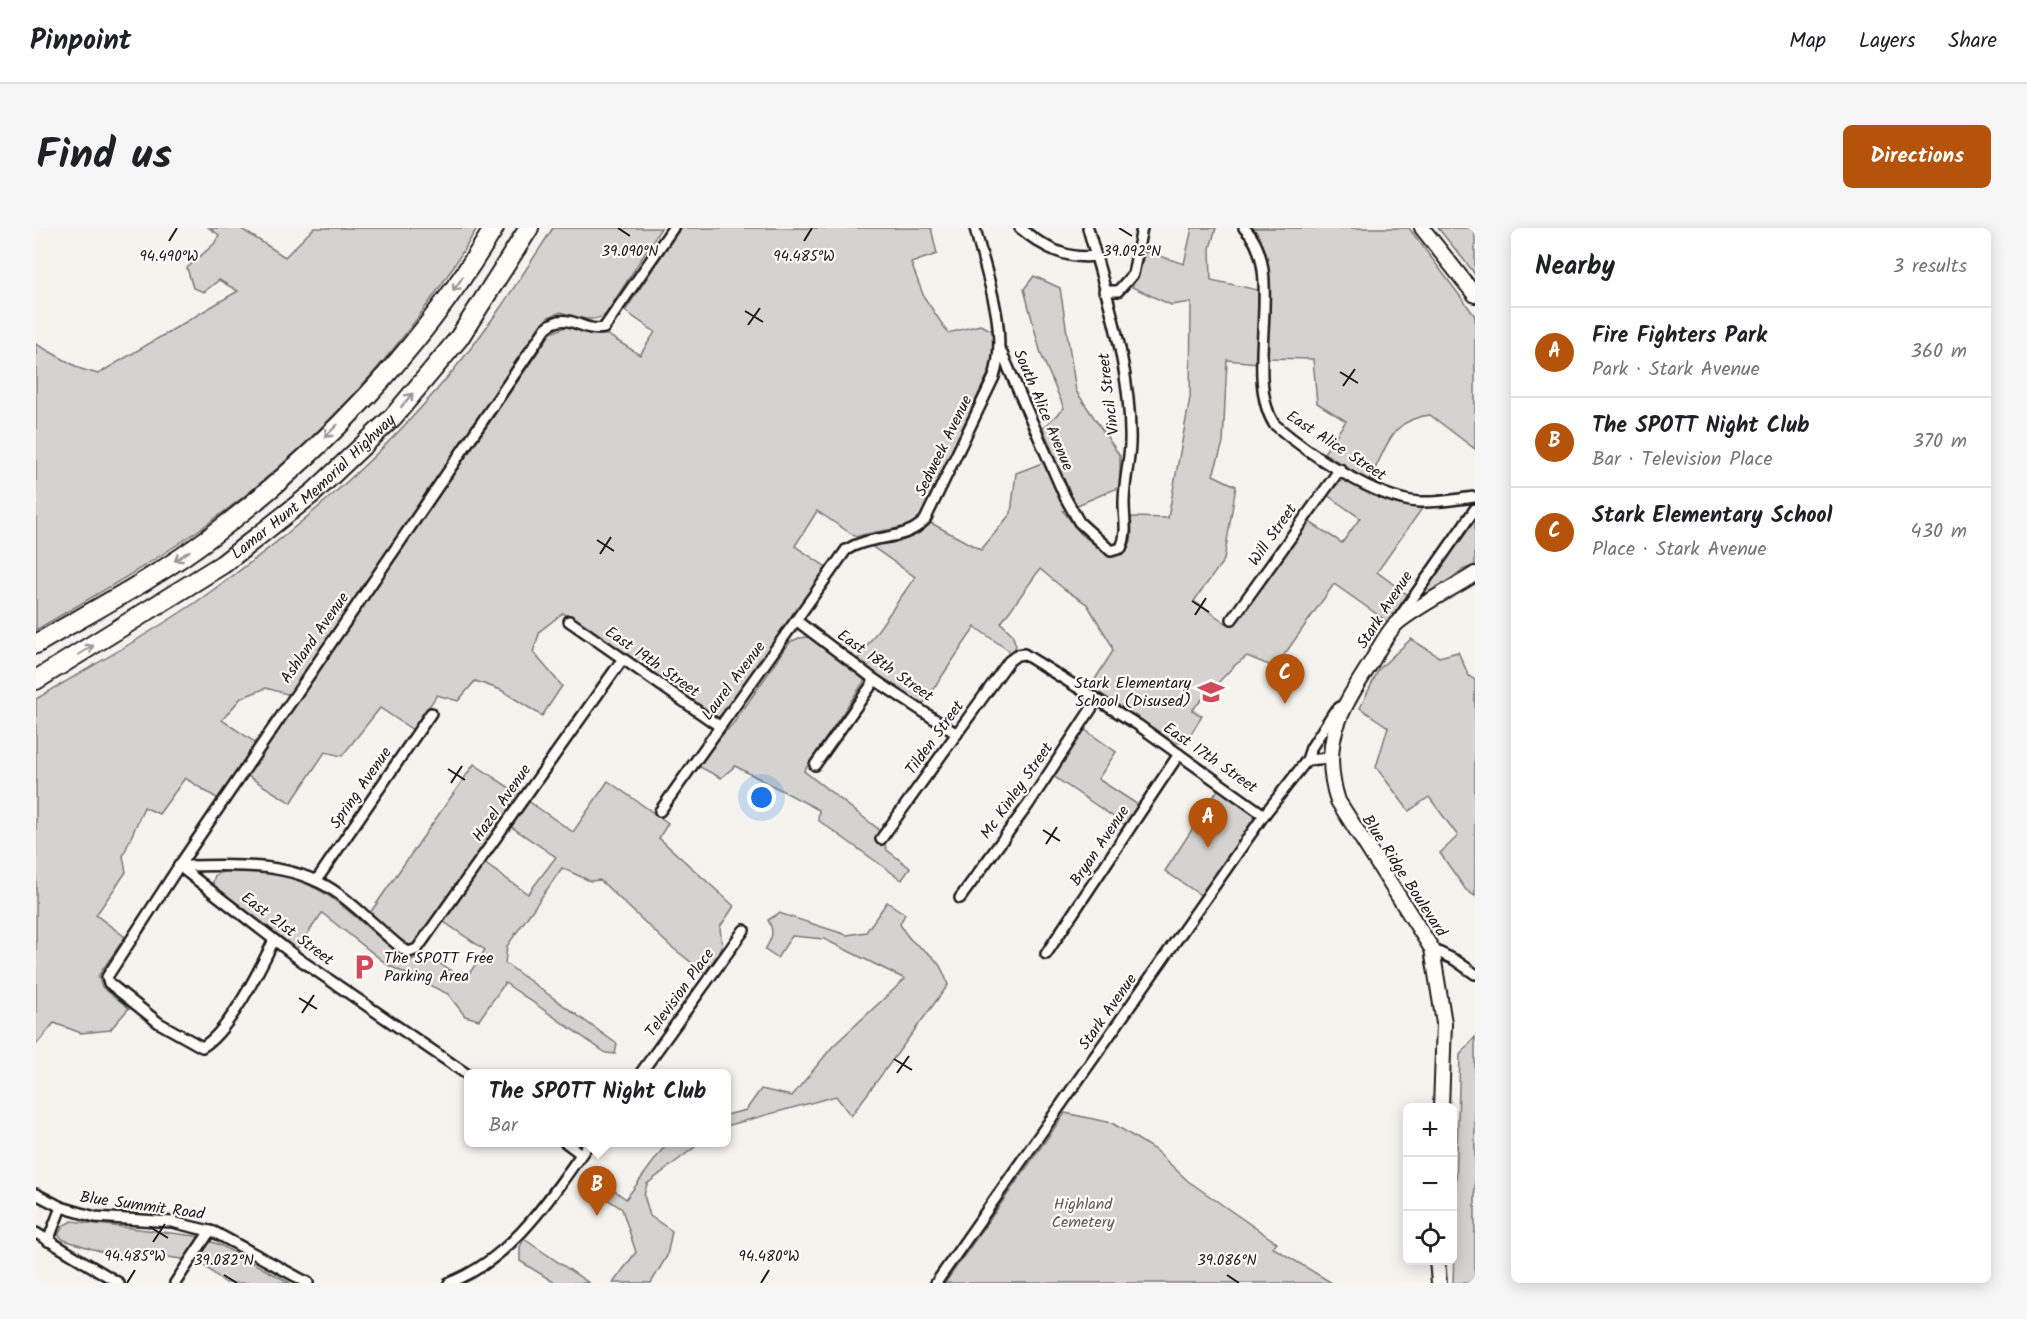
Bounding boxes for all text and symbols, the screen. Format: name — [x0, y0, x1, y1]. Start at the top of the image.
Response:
text: Pinpoint — [30, 19, 131, 64]
text: Map — [1789, 25, 1826, 58]
text: Layers — [1859, 25, 1915, 58]
text: Share — [1948, 25, 1997, 58]
text: Find us — [36, 123, 172, 190]
button: Directions — [1843, 125, 1991, 188]
text: 39.090°N — [601, 240, 659, 264]
text: 39.092°N — [1103, 240, 1161, 264]
text: 94.490°W — [139, 245, 199, 269]
text: 94.485°W — [773, 245, 835, 269]
text: Nearby — [1535, 246, 1615, 288]
text: 3 results — [1893, 251, 1967, 283]
one-way arrow — [452, 275, 464, 292]
text: Fire Fighters Park — [1592, 319, 1767, 354]
text: A — [1548, 336, 1561, 368]
text: 360 m — [1911, 336, 1967, 368]
street label: South Alice Avenue — [1006, 345, 1080, 475]
street label: Vincil Street — [1091, 351, 1126, 437]
text: Park · Stark Avenue — [1592, 354, 1760, 386]
street label: Sedweek Avenue — [909, 391, 979, 501]
one-way arrow — [400, 393, 414, 408]
street label: East Alice Street — [1281, 404, 1392, 488]
street label: Lamar Hunt Memorial Highway — [226, 408, 402, 566]
text: The SPOTT Night Club — [1592, 409, 1809, 444]
one-way arrow — [324, 424, 339, 438]
text: B — [1548, 426, 1561, 458]
text: 370 m — [1912, 426, 1967, 458]
text: Bar · Television Place — [1592, 444, 1772, 476]
street label: Will Street — [1242, 498, 1304, 571]
text: Stark Elementary School — [1592, 499, 1832, 534]
text: C — [1548, 516, 1561, 548]
text: 430 m — [1911, 516, 1967, 548]
text: Place · Stark Avenue — [1592, 534, 1766, 566]
one-way arrow — [174, 551, 191, 563]
street label: Stark Avenue — [1350, 566, 1420, 654]
street label: Ashland Avenue — [274, 587, 356, 689]
street label: East 19th Street — [599, 620, 705, 704]
street label: East 18th Street — [832, 623, 939, 709]
street label: Laurel Avenue — [696, 636, 772, 726]
one-way arrow — [77, 643, 94, 655]
pin: C — [1266, 654, 1304, 704]
place label: Stark Elementary School (Disused) — [1074, 671, 1191, 714]
school or university icon: Stark Elementary School (Disused) — [1196, 677, 1226, 707]
street label: Tilden Street — [899, 695, 971, 781]
street label: East 17th Street — [1158, 716, 1263, 800]
street label: Mc Kinley Street — [974, 737, 1060, 845]
street label: Spring Avenue — [324, 742, 398, 834]
street label: Hazel Avenue — [466, 759, 538, 847]
your location — [747, 783, 776, 812]
pin: A — [1188, 798, 1228, 848]
street label: Bryan Avenue — [1064, 801, 1136, 891]
street label: Blue Ridge Boulevard — [1355, 810, 1454, 943]
street label: East 21st Street — [235, 886, 339, 973]
street label: Television Place — [639, 943, 721, 1043]
place label: The SPOTT Free Parking Area — [384, 946, 493, 989]
parking icon: The SPOTT Free Parking Area — [349, 952, 379, 982]
street label: Stark Avenue — [1072, 969, 1144, 1055]
popup — [464, 1069, 731, 1147]
text: The SPOTT Night Club — [489, 1075, 706, 1110]
map controls — [1403, 1103, 1457, 1265]
button: + — [1403, 1103, 1457, 1157]
text: Bar — [489, 1110, 518, 1142]
button: − — [1403, 1157, 1457, 1211]
pin: B — [578, 1166, 616, 1216]
street label: Blue Summit Road — [78, 1185, 207, 1227]
park label: Highland Cemetery — [1052, 1192, 1115, 1235]
button: locate — [1403, 1211, 1457, 1265]
text: 94.485°W — [104, 1245, 166, 1269]
text: 94.480°W — [739, 1245, 800, 1269]
text: 39.082°N — [194, 1249, 254, 1273]
text: 39.086°N — [1197, 1249, 1257, 1273]

